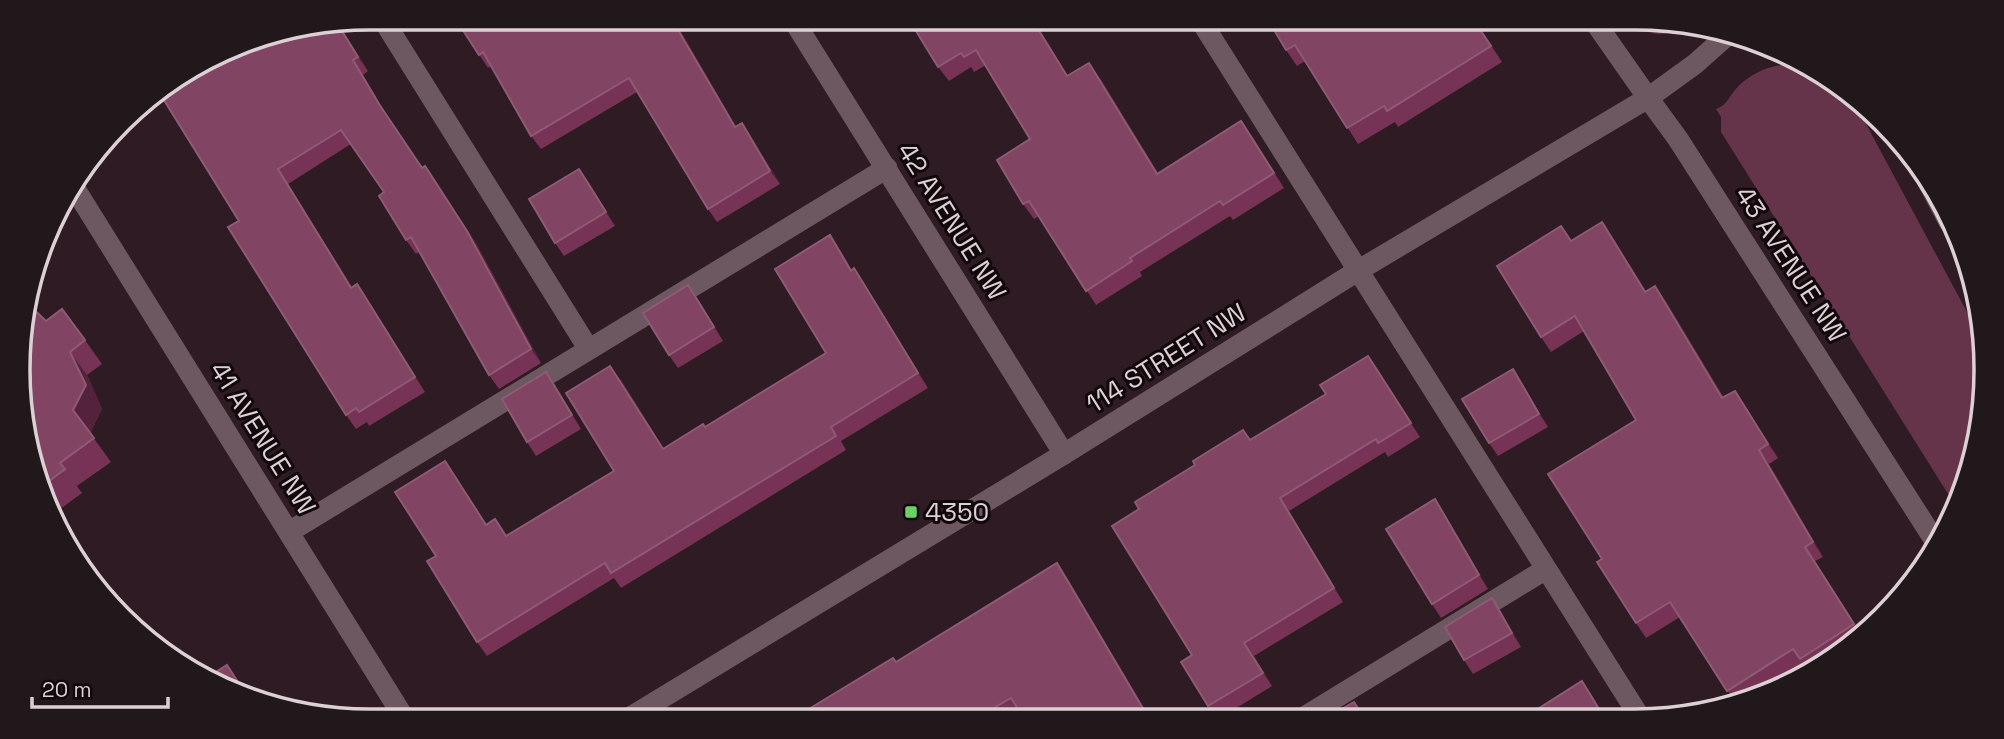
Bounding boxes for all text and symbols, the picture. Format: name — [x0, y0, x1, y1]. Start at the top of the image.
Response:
street label: 42 AVENUE NW — [890, 136, 1014, 306]
street label: 43 AVENUE NW — [1728, 179, 1854, 349]
street label: 114 STREET NW — [1080, 295, 1252, 421]
street label: 41 AVENUE NW — [202, 355, 324, 521]
place label: 4350 — [925, 495, 989, 529]
marker: 4350 — [903, 504, 919, 520]
scale bar — [32, 666, 168, 710]
text: 20 m — [42, 676, 92, 703]

